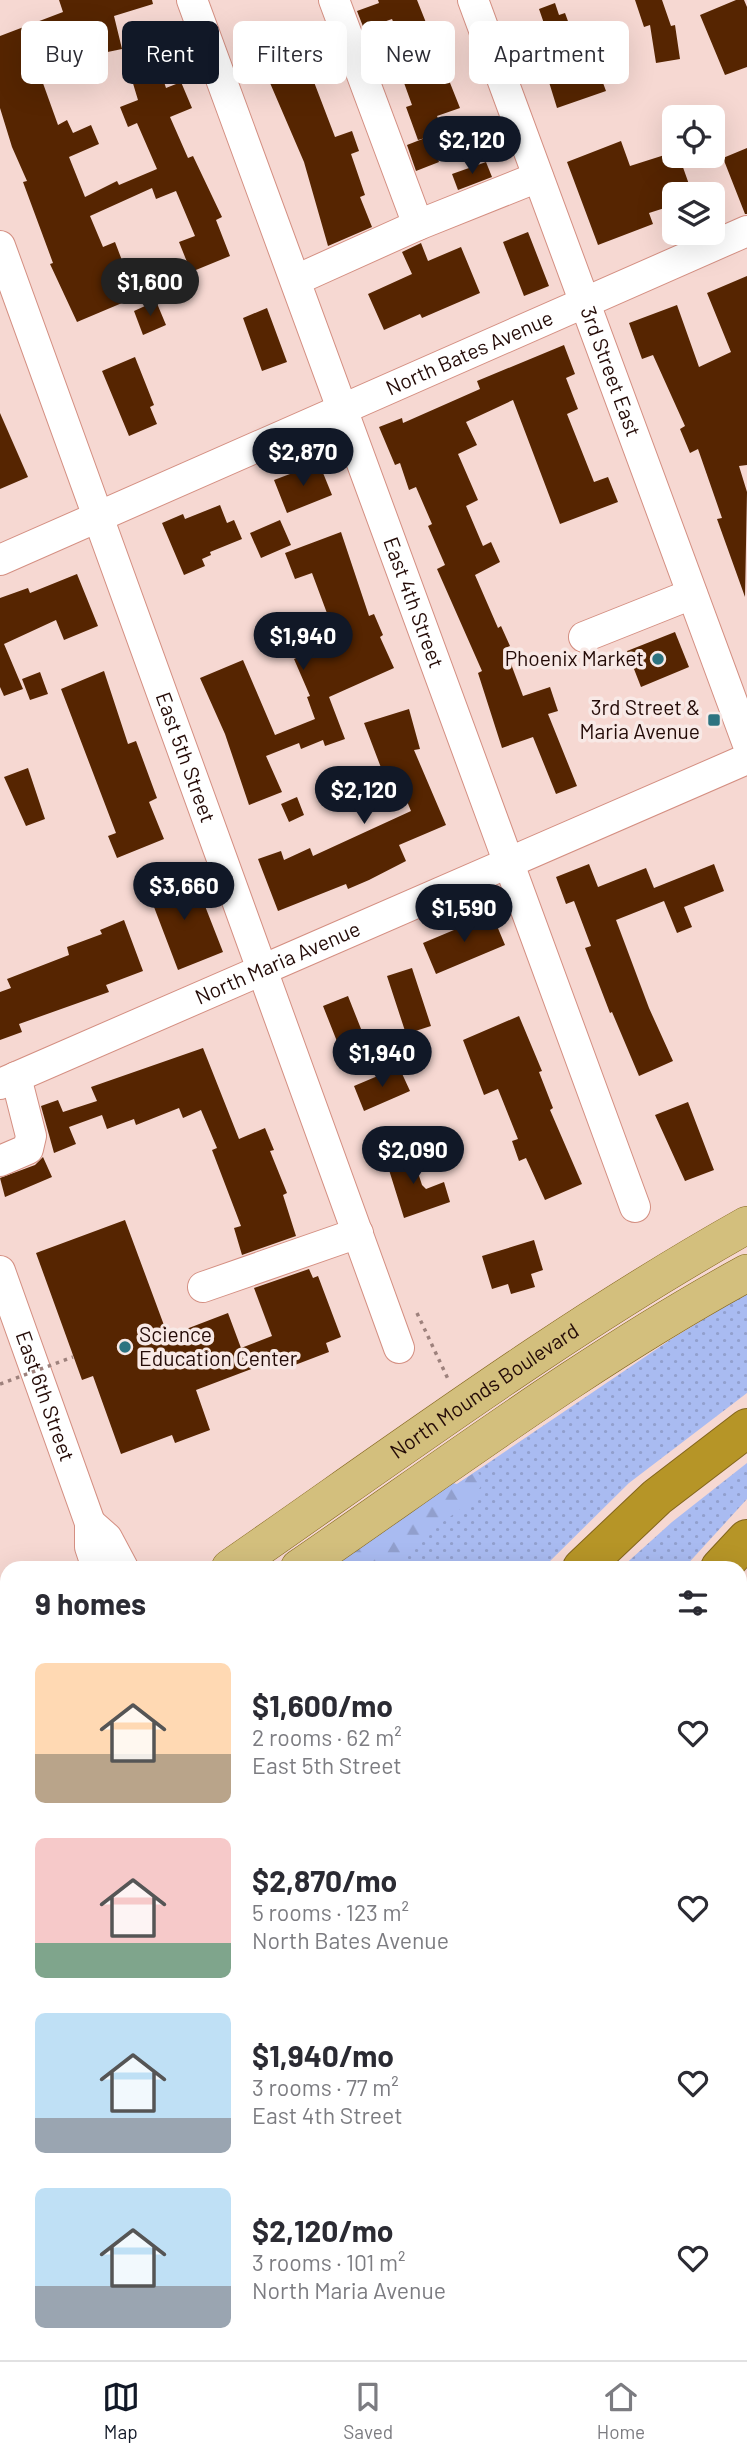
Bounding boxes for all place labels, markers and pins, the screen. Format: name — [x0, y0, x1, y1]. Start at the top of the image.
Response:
pin: $2,120 — [415, 116, 529, 176]
pin: $1,600 — [93, 258, 207, 318]
pin: $2,870 — [246, 428, 360, 488]
pin: $1,940 — [246, 612, 360, 672]
place label: Phoenix Market — [505, 645, 644, 670]
marker: Phoenix Market — [650, 651, 666, 667]
place label: 3rd Street & Maria Avenue — [580, 694, 700, 743]
marker: 3rd Street & Maria Avenue — [706, 712, 722, 728]
pin: $2,120 — [307, 766, 421, 826]
pin: $3,660 — [127, 862, 241, 922]
pin: $1,590 — [407, 884, 521, 944]
pin: $1,940 — [325, 1030, 439, 1089]
pin: $2,090 — [356, 1126, 470, 1186]
place label: Science Education Center — [139, 1321, 298, 1370]
marker: Science Education Center — [117, 1339, 133, 1355]

